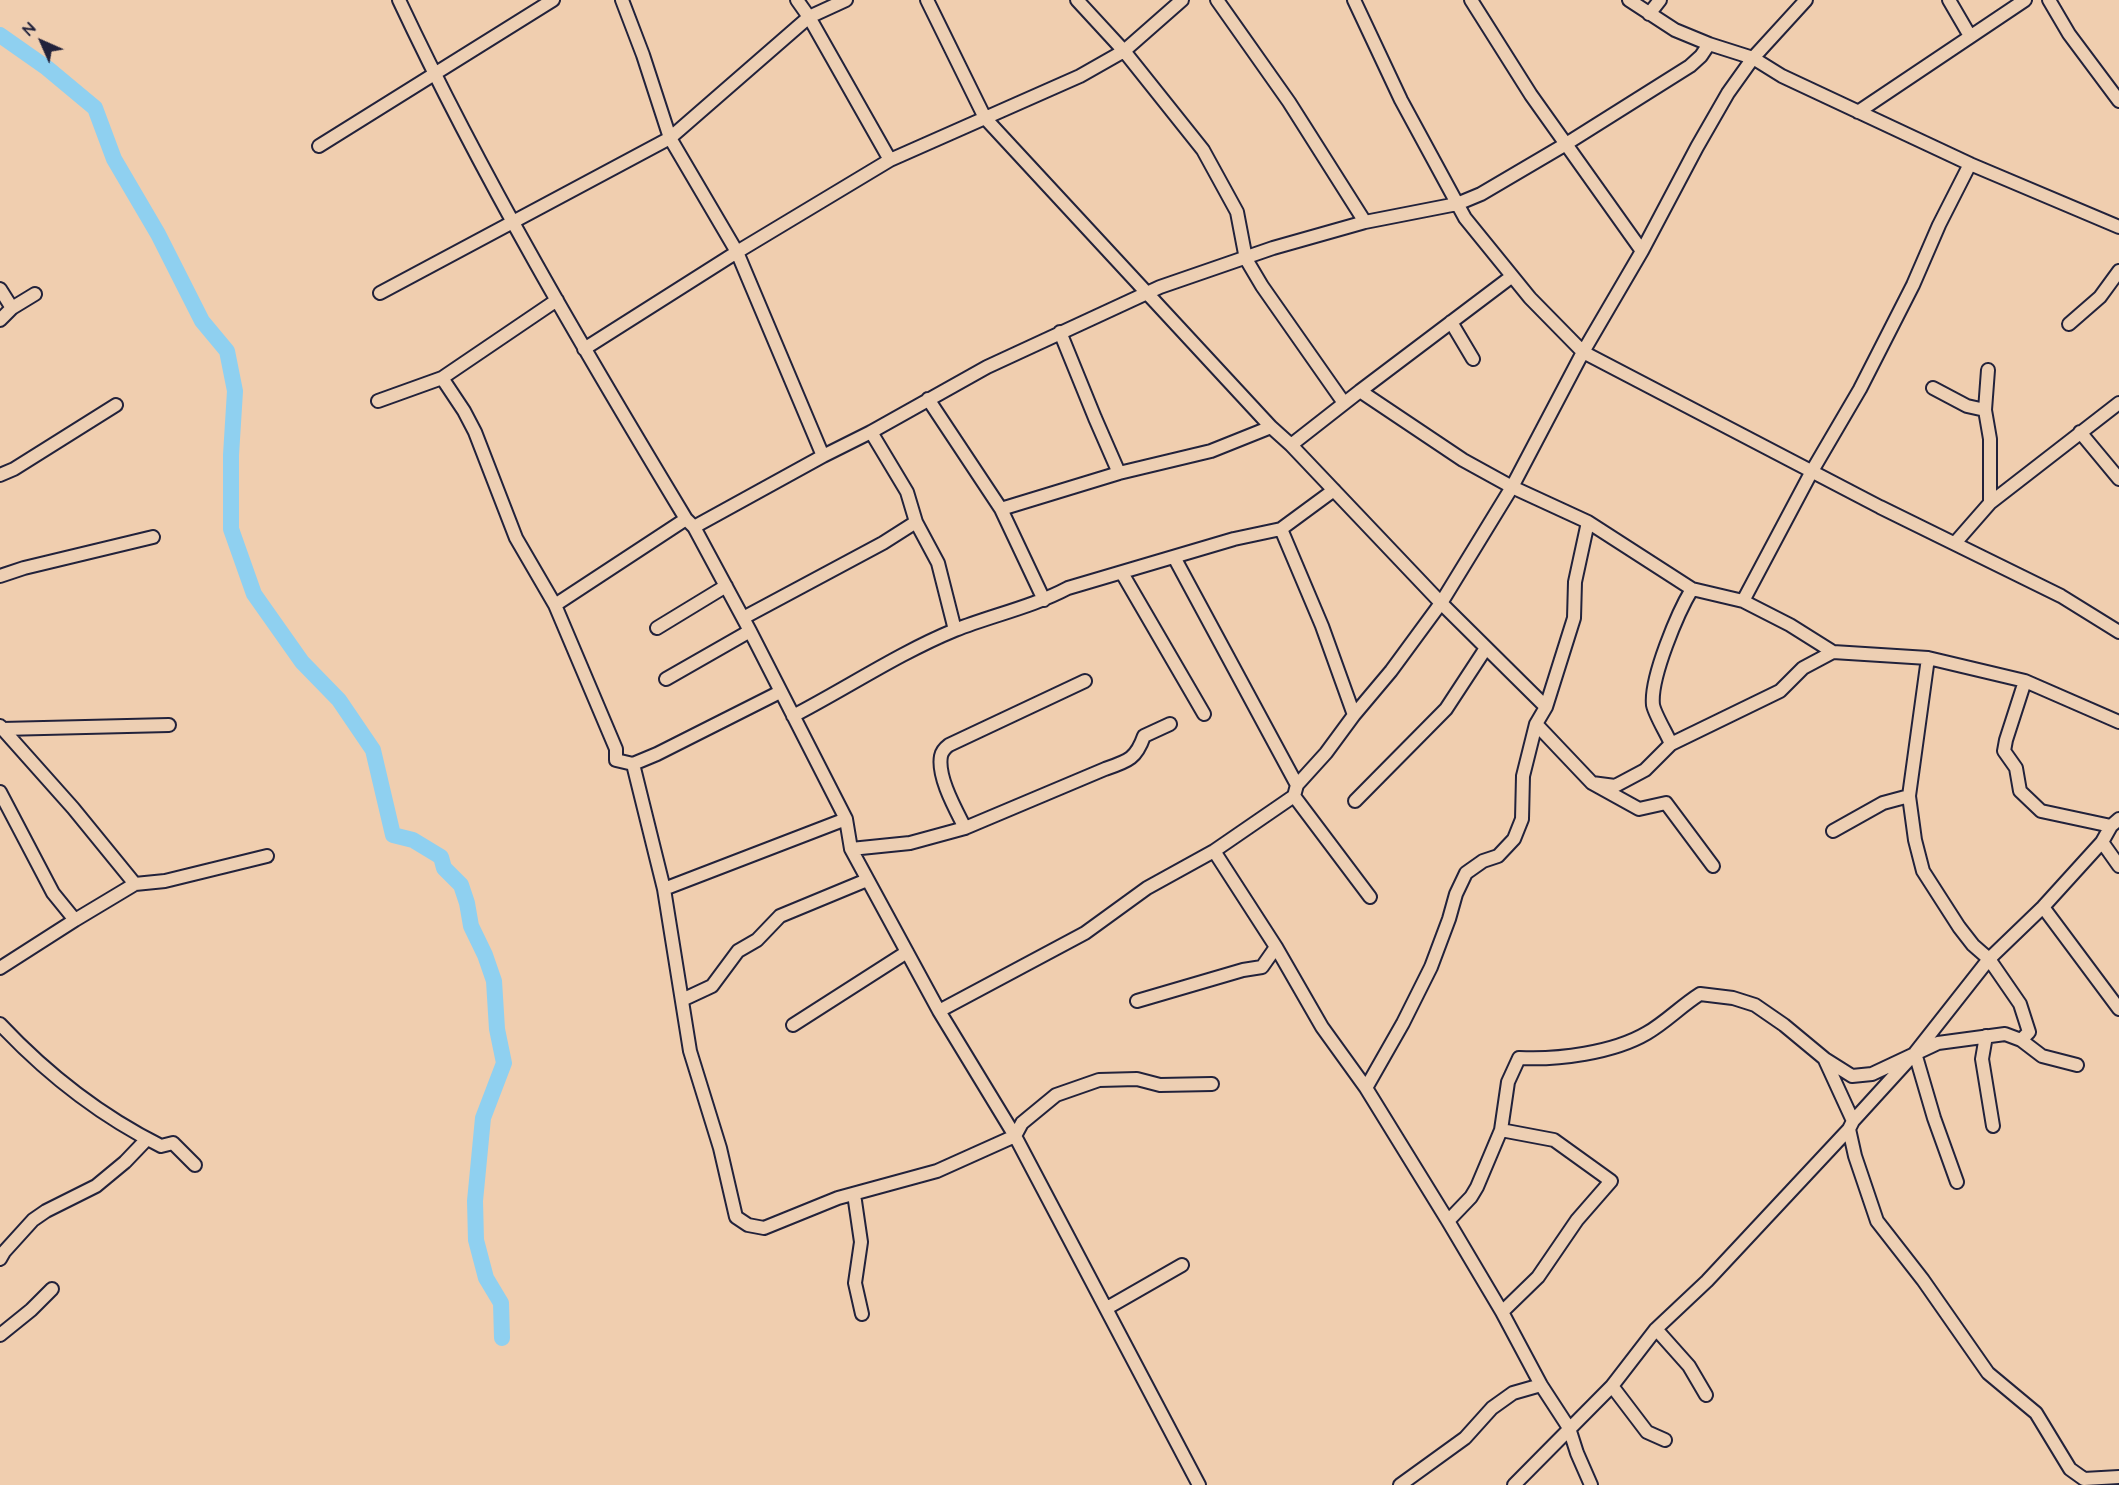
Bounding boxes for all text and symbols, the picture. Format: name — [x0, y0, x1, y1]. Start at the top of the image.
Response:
north arrow — [12, 12, 72, 72]
text: N — [18, 18, 41, 41]

